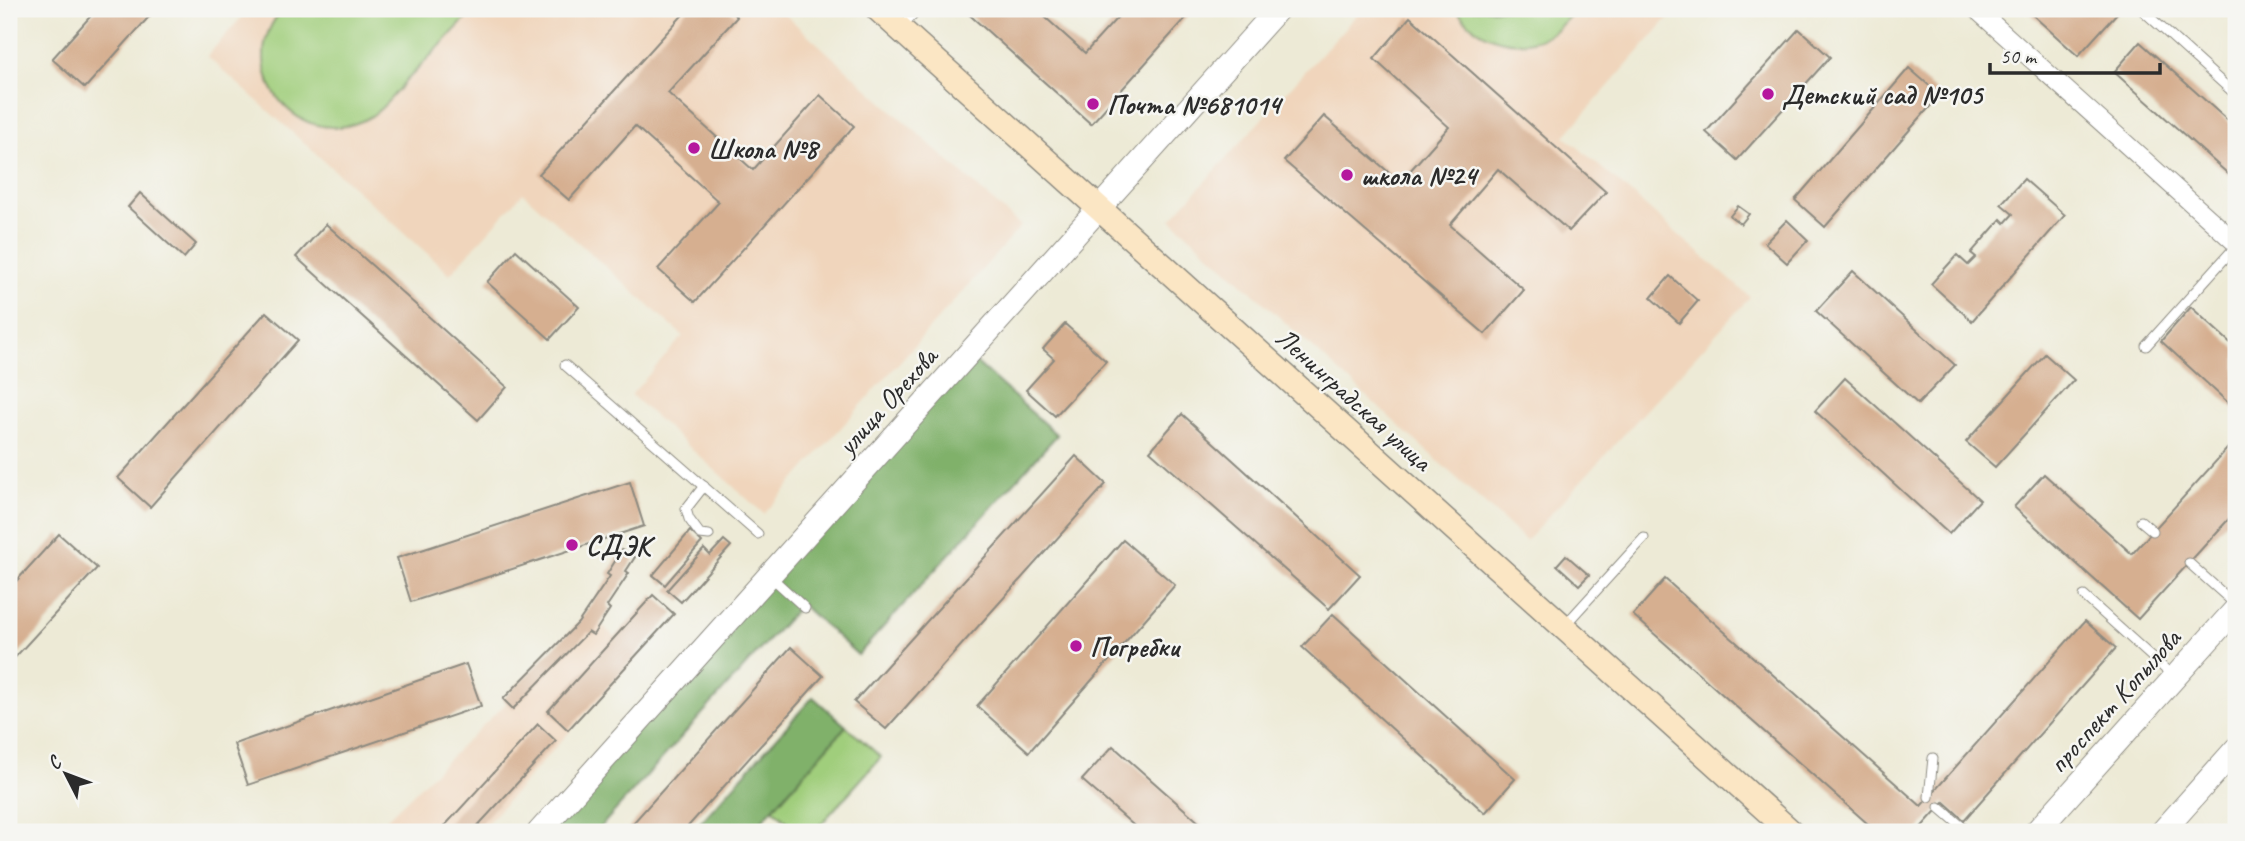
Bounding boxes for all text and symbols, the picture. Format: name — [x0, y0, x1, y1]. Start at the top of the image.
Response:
scale bar — [1990, 32, 2159, 76]
text: 50 m — [2000, 43, 2038, 69]
place label: Детский сад №105 — [1782, 77, 1985, 112]
marker: Детский сад №105 — [1760, 86, 1776, 102]
place label: Почта №681014 — [1107, 87, 1284, 122]
marker: Почта №681014 — [1085, 96, 1101, 112]
place label: Школа №8 — [708, 131, 821, 166]
marker: Школа №8 — [686, 140, 702, 156]
place label: школа №24 — [1361, 158, 1480, 193]
marker: школа №24 — [1339, 167, 1355, 183]
street label: Ленинградская улица — [1269, 320, 1441, 479]
street label: улица Орехова — [828, 338, 946, 464]
place label: СДЭК — [586, 528, 656, 563]
marker: СДЭК — [564, 537, 580, 553]
street label: проспект Копылова — [2040, 620, 2189, 780]
place label: Погребки — [1090, 629, 1181, 664]
marker: Погребки — [1068, 638, 1084, 654]
north arrow — [32, 740, 102, 810]
text: С — [42, 750, 68, 775]

